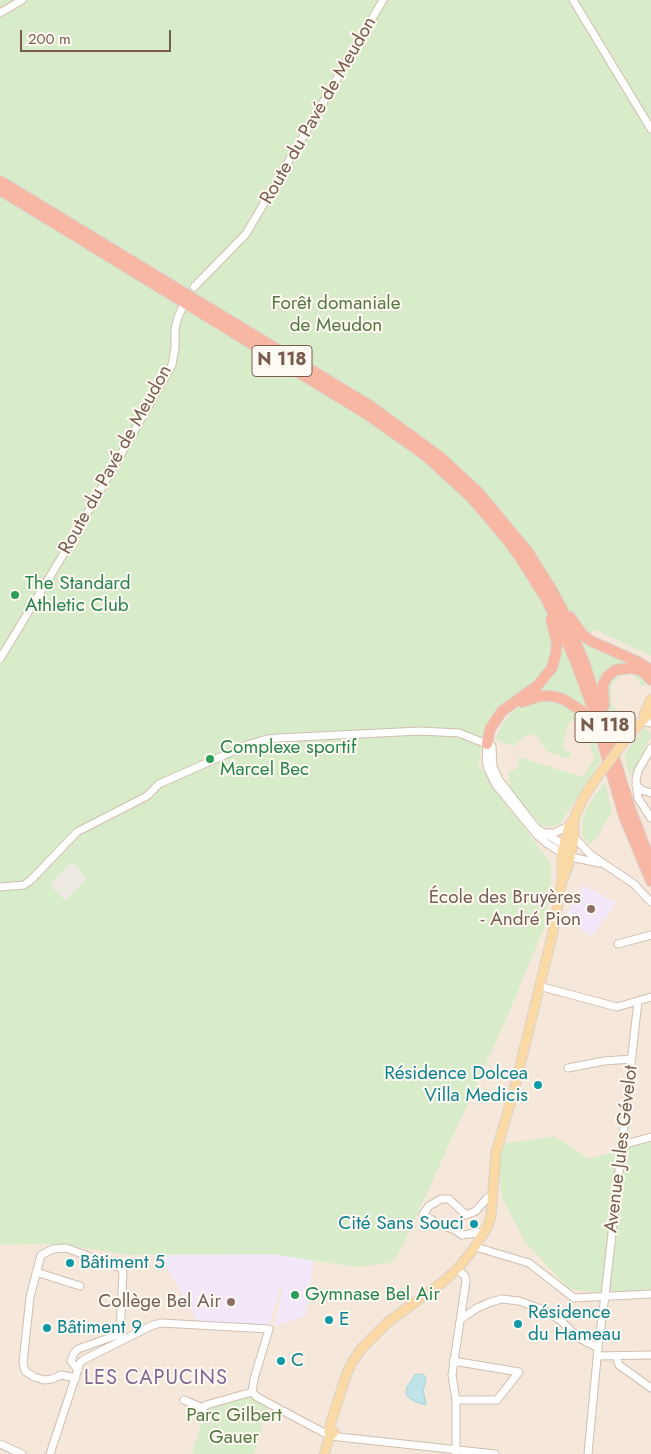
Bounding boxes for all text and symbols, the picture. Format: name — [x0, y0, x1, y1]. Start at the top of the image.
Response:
street label: Route du Pavé de Meudon — [256, 13, 382, 209]
scale bar — [22, 20, 174, 52]
text: 200 m — [28, 28, 71, 50]
park label: Forêt domaniale de Meudon — [272, 293, 400, 337]
road number: N 118 — [252, 346, 312, 376]
street label: Route du Pavé de Meudon — [54, 361, 178, 559]
place label: The Standard Athletic Club — [25, 573, 131, 617]
marker: The Standard Athletic Club — [9, 589, 21, 601]
road number: N 118 — [575, 712, 635, 742]
place label: Complexe sportif Marcel Bec — [220, 737, 356, 781]
marker: Complexe sportif Marcel Bec — [204, 753, 216, 765]
place label: École des Bruyères - André Pion — [429, 887, 581, 931]
marker: École des Bruyères - André Pion — [585, 903, 597, 915]
place label: Résidence Dolcea Villa Medicis — [384, 1063, 528, 1107]
street label: Avenue Jules Gévelot — [600, 1064, 644, 1234]
marker: Résidence Dolcea Villa Medicis — [532, 1079, 544, 1091]
place label: Cité Sans Souci — [338, 1213, 464, 1235]
marker: Cité Sans Souci — [468, 1218, 480, 1230]
place label: Bâtiment 5 — [80, 1252, 165, 1274]
marker: Bâtiment 5 — [64, 1257, 76, 1269]
place label: Gymnase Bel Air — [305, 1284, 440, 1306]
marker: Gymnase Bel Air — [289, 1289, 301, 1301]
place label: Collège Bel Air — [98, 1291, 221, 1313]
marker: Collège Bel Air — [225, 1296, 237, 1308]
place label: Résidence du Hameau — [528, 1302, 621, 1346]
place label: E — [339, 1309, 349, 1331]
marker: E — [323, 1314, 335, 1326]
place label: Bâtiment 9 — [57, 1317, 142, 1339]
marker: Résidence du Hameau — [512, 1318, 524, 1330]
marker: Bâtiment 9 — [41, 1322, 53, 1334]
place label: C — [291, 1350, 304, 1372]
marker: C — [275, 1355, 287, 1367]
district label: LES CAPUCINS — [82, 1367, 230, 1391]
park label: Parc Gilbert Gauer — [186, 1405, 282, 1449]

